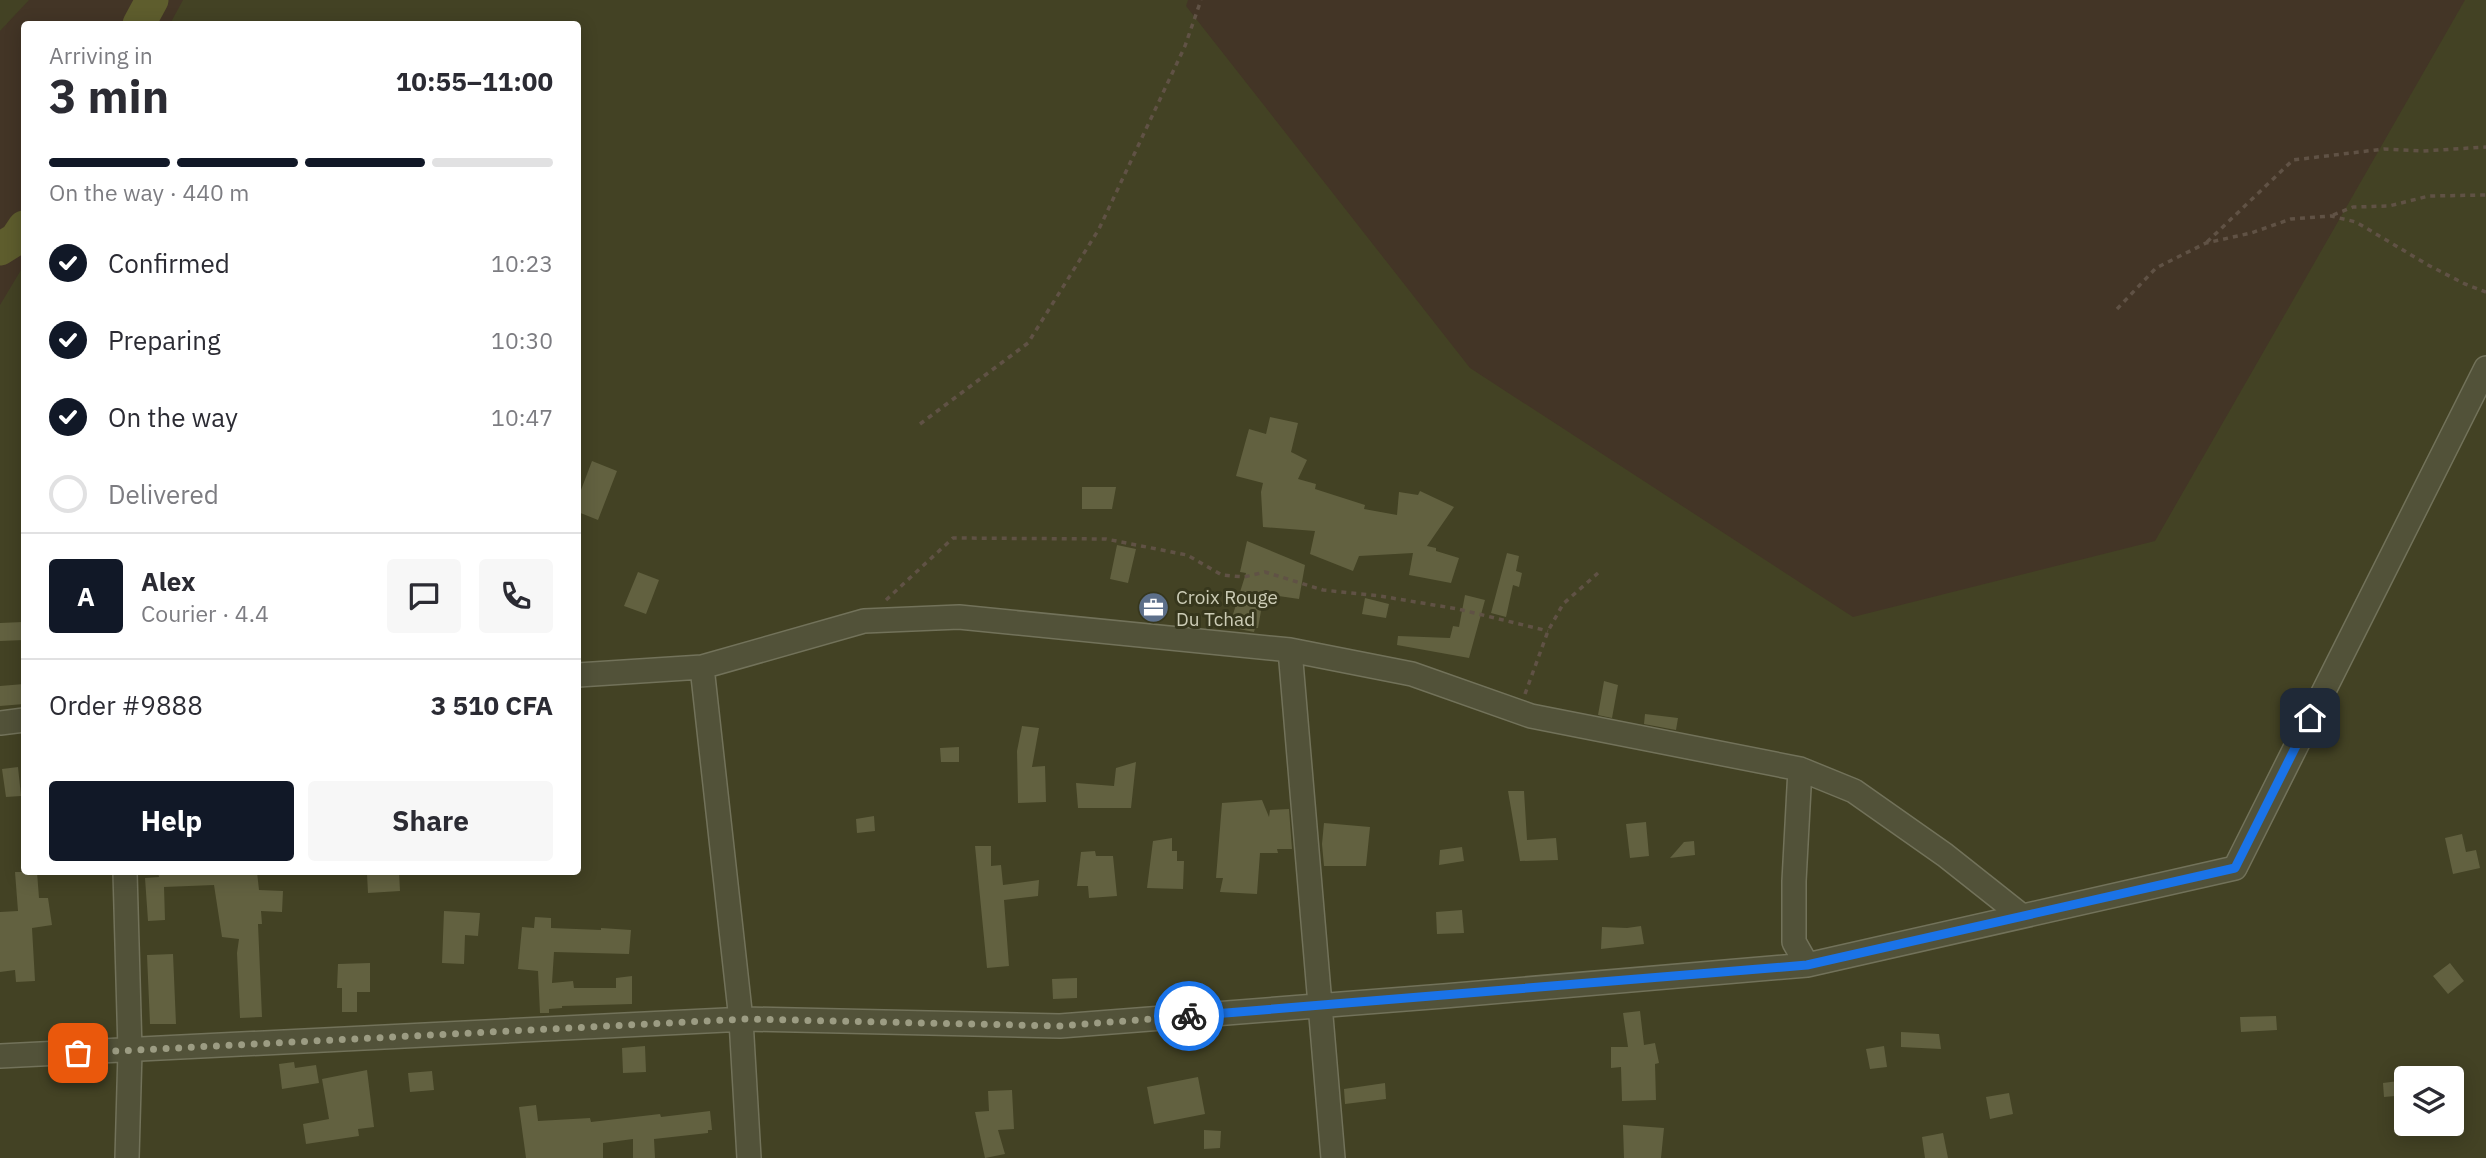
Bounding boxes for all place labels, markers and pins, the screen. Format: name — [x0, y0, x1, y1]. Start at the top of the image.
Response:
place label: Croix Rouge Du Tchad — [1176, 585, 1278, 631]
office icon: Croix Rouge Du Tchad — [1136, 591, 1170, 625]
pin — [2280, 688, 2340, 748]
pin — [48, 1023, 108, 1083]

